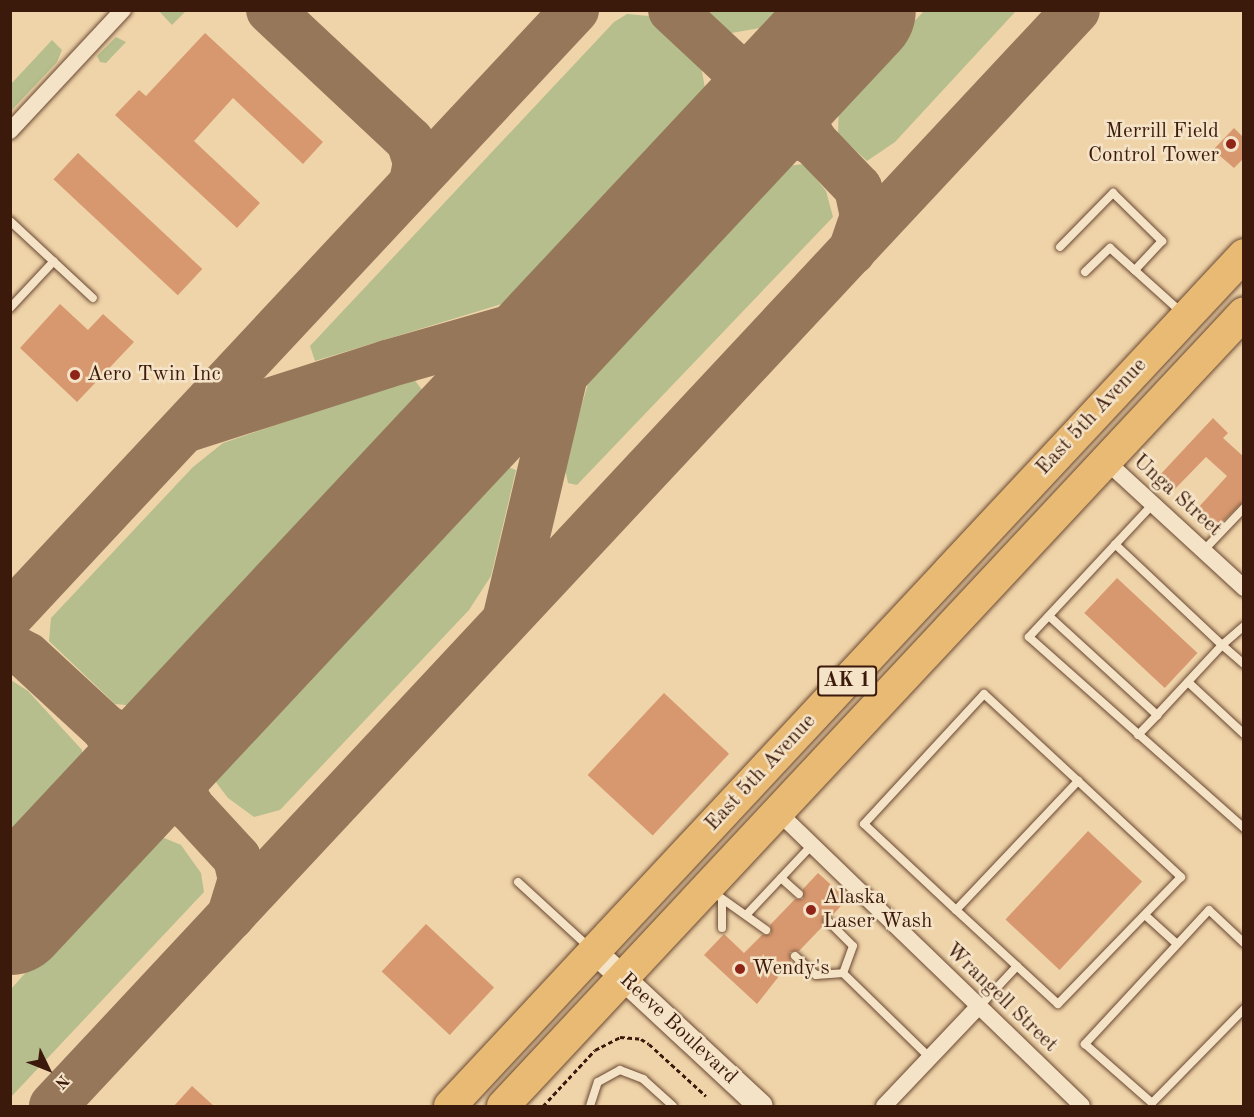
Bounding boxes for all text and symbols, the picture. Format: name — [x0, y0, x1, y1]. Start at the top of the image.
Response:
place label: Merrill Field Control Tower — [1088, 119, 1219, 169]
marker: Merrill Field Control Tower — [1224, 137, 1238, 151]
street label: East 5th Avenue — [1031, 353, 1153, 481]
place label: Aero Twin Inc — [87, 362, 221, 388]
marker: Aero Twin Inc — [68, 368, 82, 382]
street label: Unga Street — [1127, 450, 1227, 542]
road number: AK 1 — [817, 664, 877, 698]
street label: East 5th Avenue — [700, 709, 822, 837]
place label: Alaska Laser Wash — [823, 885, 932, 935]
marker: Alaska Laser Wash — [804, 903, 818, 917]
street label: Wrangell Street — [940, 938, 1062, 1058]
place label: Wendy's — [752, 956, 830, 982]
marker: Wendy's — [733, 962, 747, 976]
street label: Reeve Boulevard — [614, 968, 742, 1090]
north arrow — [18, 1039, 78, 1099]
text: N — [51, 1071, 71, 1091]

